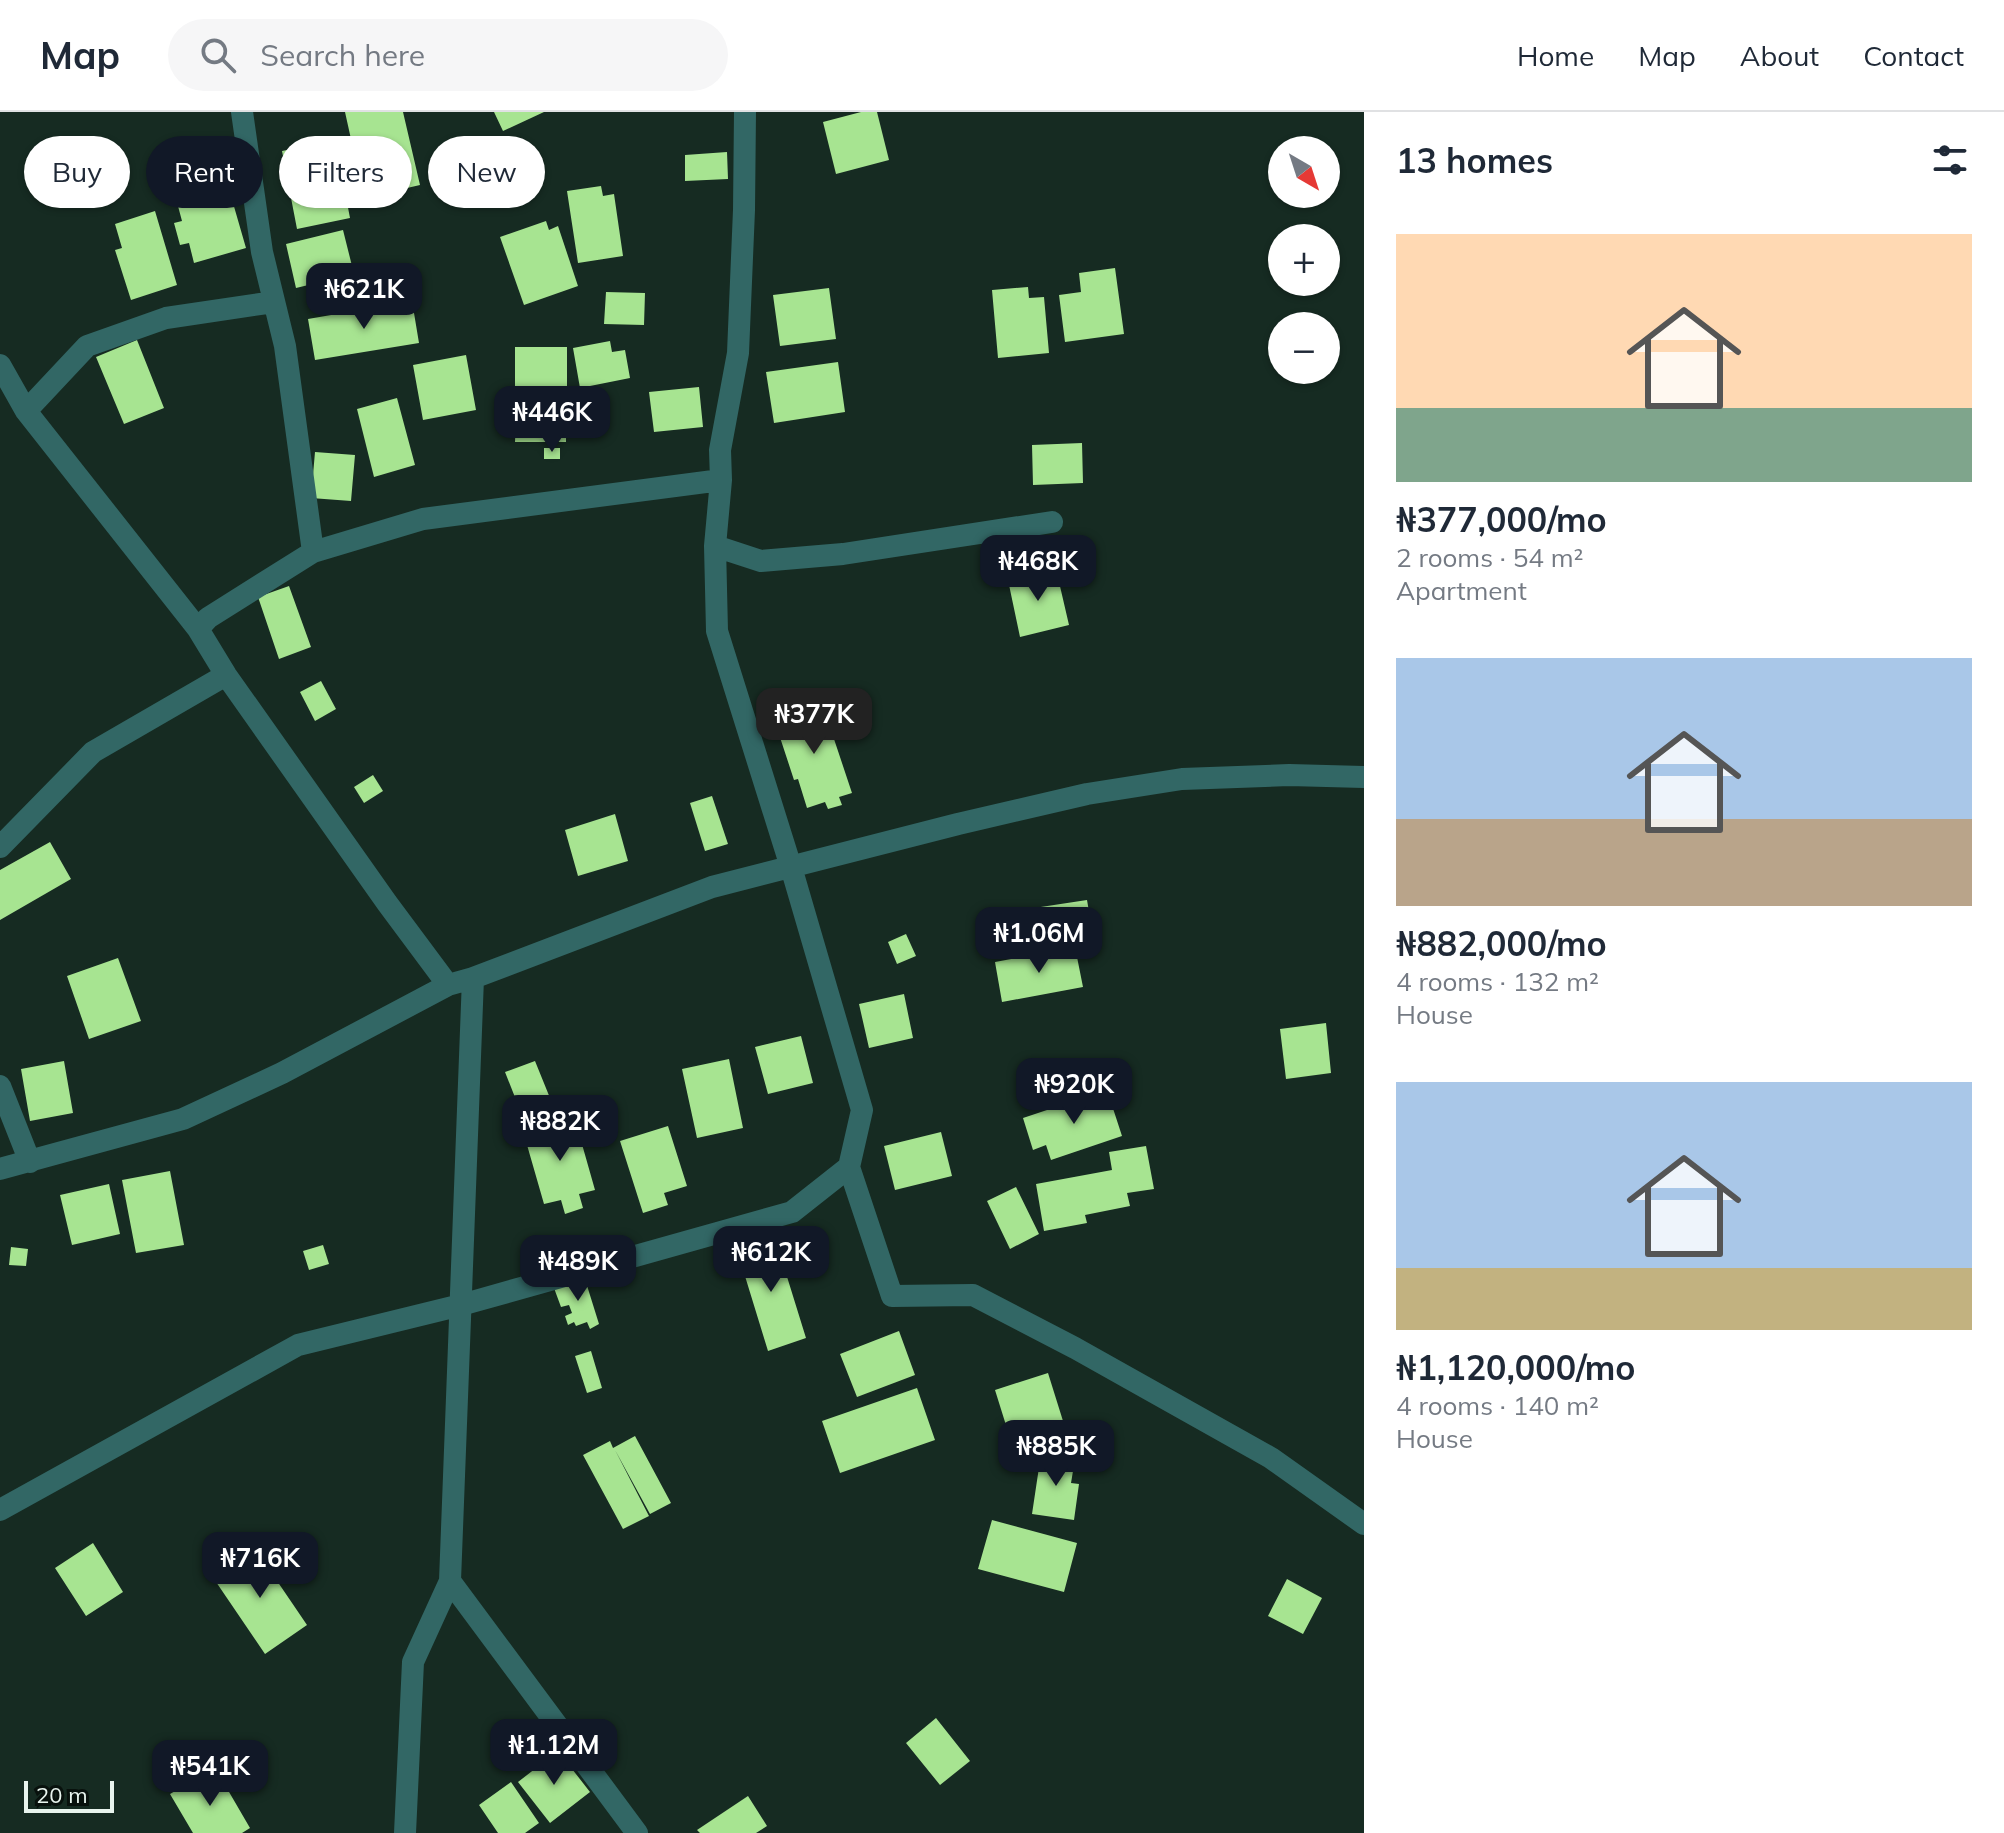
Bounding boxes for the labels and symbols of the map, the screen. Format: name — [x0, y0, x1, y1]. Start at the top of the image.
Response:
north arrow — [1268, 136, 1340, 208]
pin: ₦621K — [308, 263, 420, 331]
pin: ₦446K — [496, 386, 608, 454]
pin: ₦468K — [982, 535, 1094, 603]
pin: ₦377K — [758, 688, 870, 756]
pin: ₦1.06M — [974, 907, 1104, 975]
pin: ₦920K — [1018, 1058, 1130, 1126]
pin: ₦882K — [504, 1095, 616, 1163]
pin: ₦612K — [715, 1226, 827, 1294]
pin: ₦489K — [522, 1235, 634, 1303]
pin: ₦885K — [1000, 1420, 1112, 1488]
pin: ₦716K — [204, 1532, 316, 1600]
pin: ₦1.12M — [489, 1719, 619, 1787]
pin: ₦541K — [154, 1740, 266, 1808]
scale bar — [24, 1777, 114, 1813]

